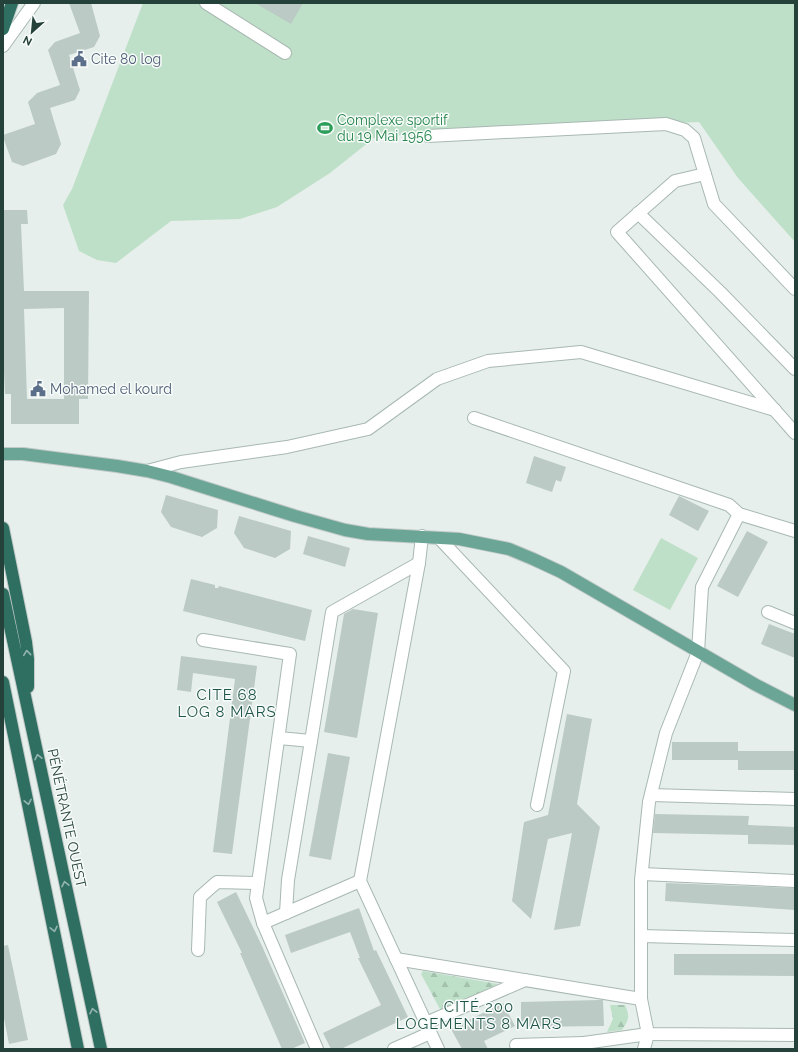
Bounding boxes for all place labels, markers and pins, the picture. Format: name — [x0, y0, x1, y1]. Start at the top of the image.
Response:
public building icon: Cite 80 log — [70, 50, 88, 68]
place label: Cite 80 log — [91, 51, 161, 67]
place label: Complexe sportif du 19 Mai 1956 — [337, 112, 449, 144]
sports icon: Complexe sportif du 19 Mai 1956 — [316, 119, 334, 137]
public building icon: Mohamed el kourd — [29, 380, 47, 398]
place label: Mohamed el kourd — [50, 381, 172, 397]

